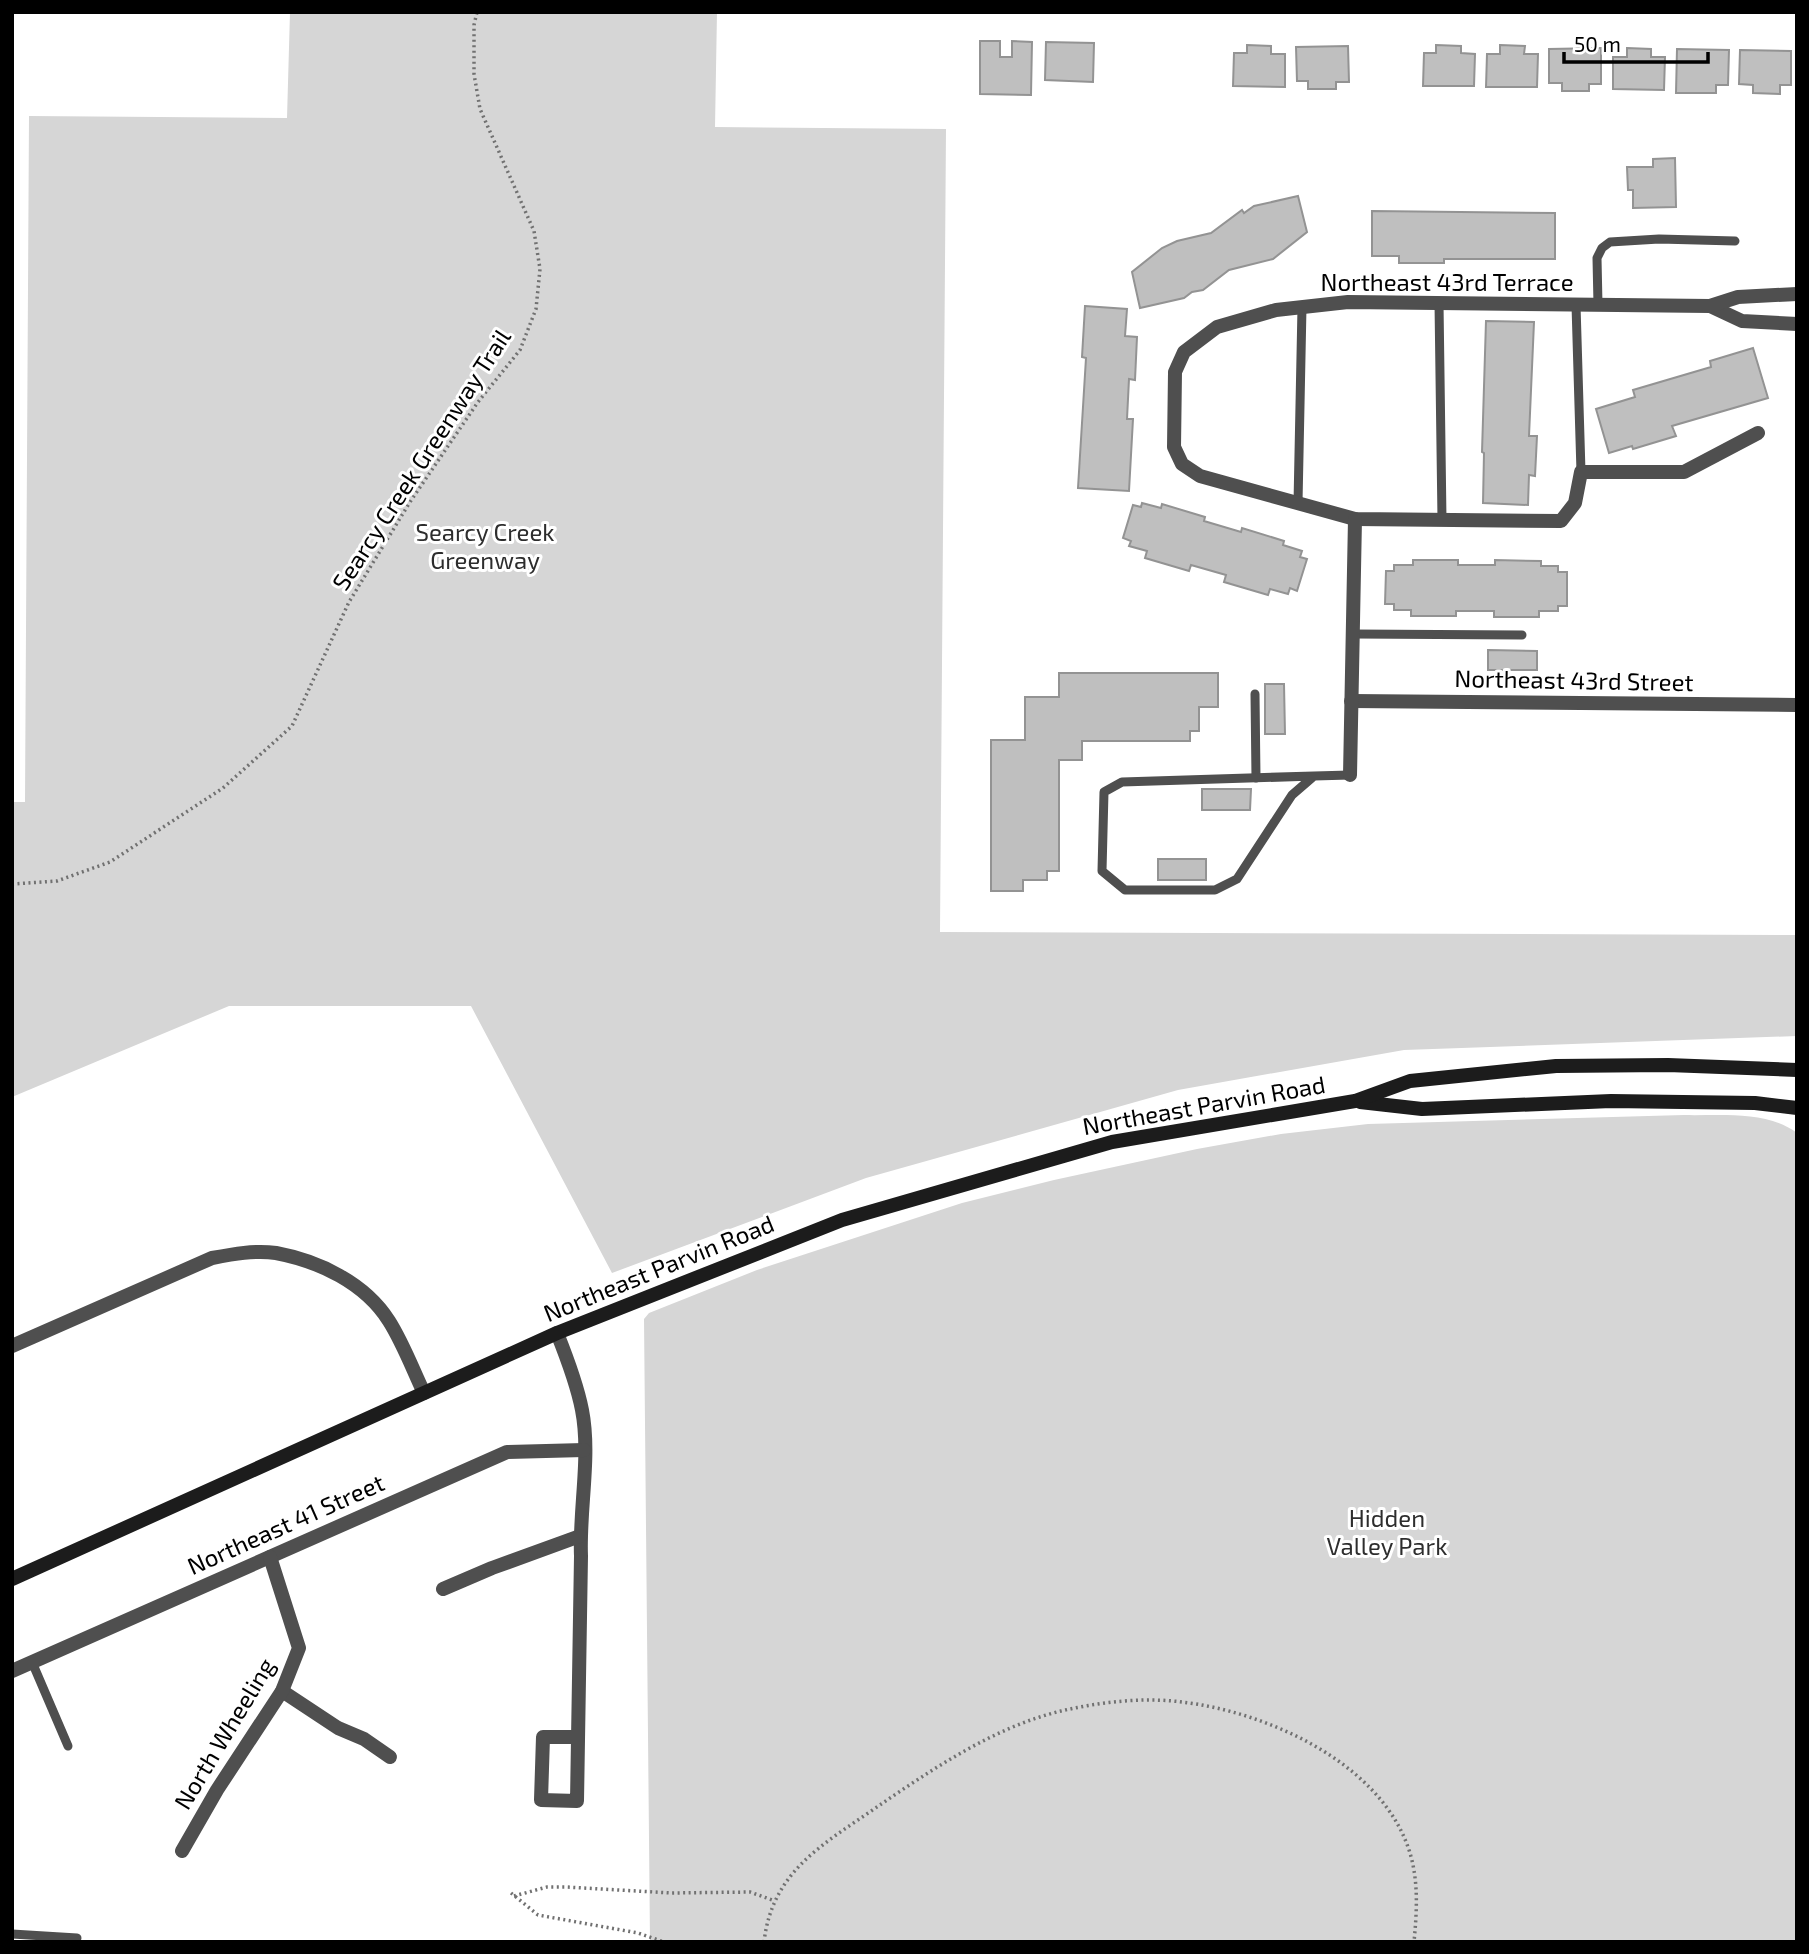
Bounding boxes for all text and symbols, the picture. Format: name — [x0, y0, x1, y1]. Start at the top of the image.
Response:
scale bar — [1564, 21, 1708, 65]
text: 50 m — [1574, 31, 1621, 56]
street label: Northeast 43rd Terrace — [1320, 267, 1574, 296]
street label: Searcy Creek Greenway Trail — [326, 323, 518, 597]
park label: Searcy Creek Greenway — [415, 519, 555, 575]
street label: Northeast 43rd Street — [1454, 663, 1694, 696]
street label: Northeast Parvin Road — [1080, 1069, 1327, 1140]
street label: Northeast Parvin Road — [539, 1208, 778, 1327]
street label: Northeast 41 Street — [182, 1467, 388, 1580]
park label: Hidden Valley Park — [1327, 1503, 1447, 1560]
street label: North Wheeling — [167, 1652, 280, 1814]

